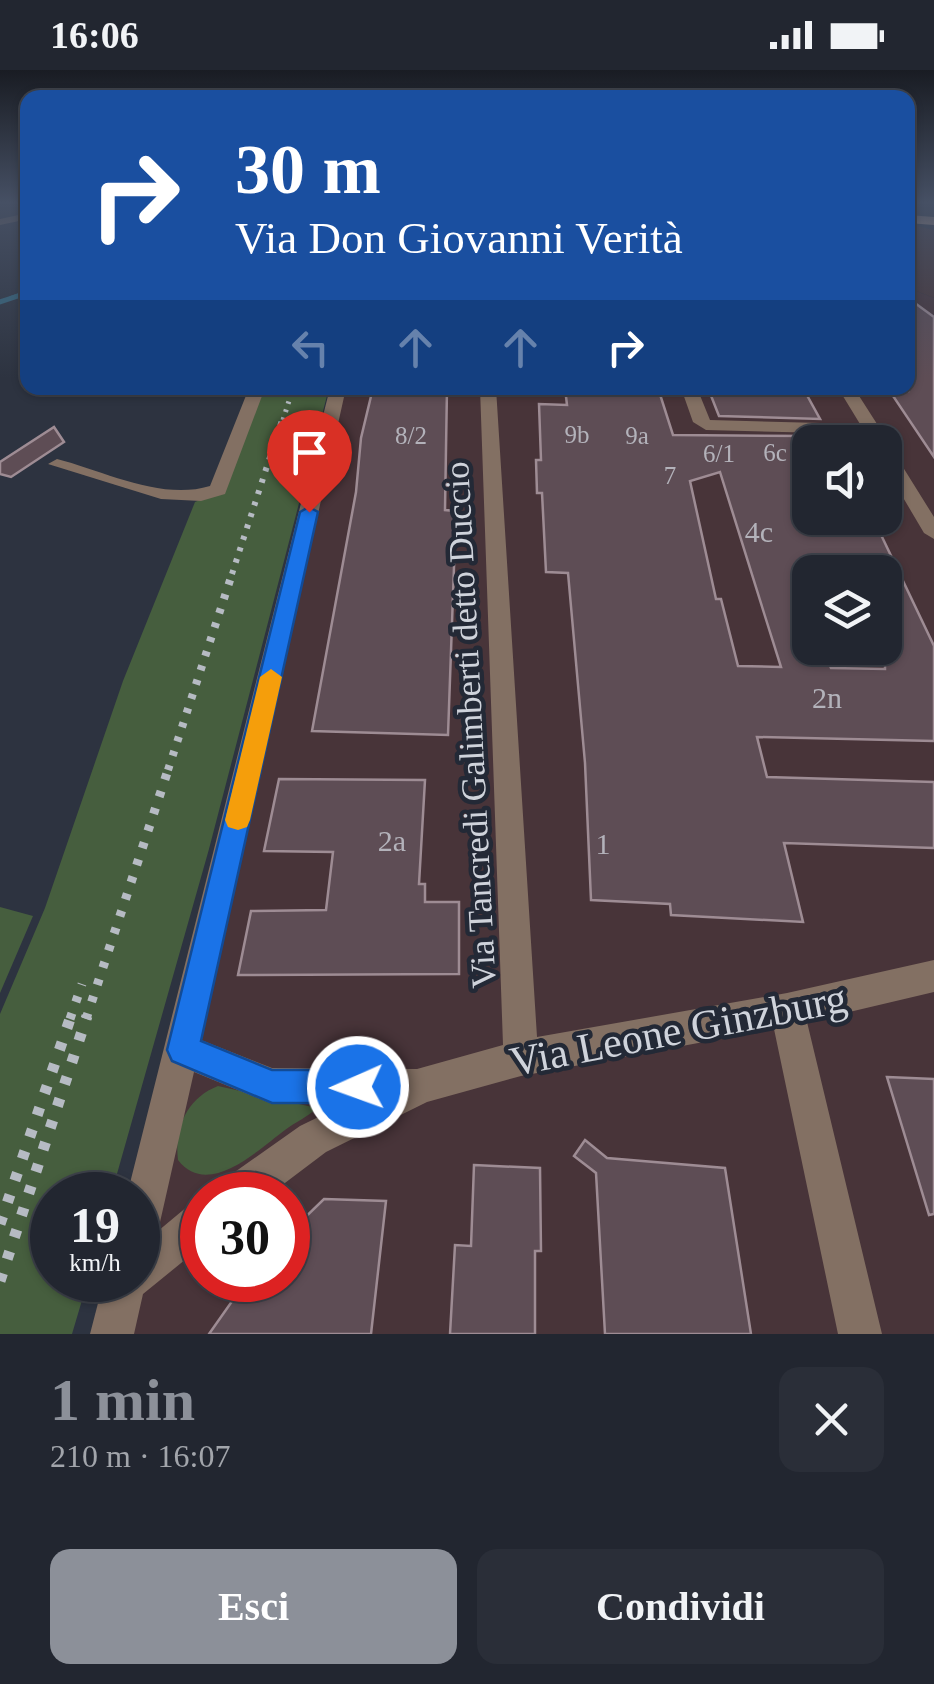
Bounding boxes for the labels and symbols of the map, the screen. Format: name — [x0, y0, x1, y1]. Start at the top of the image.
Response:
pin — [267, 410, 352, 513]
house number: 9b — [565, 421, 590, 448]
house number: 8/2 — [395, 422, 427, 449]
house number: 9a — [625, 422, 649, 449]
house number: 6c — [763, 439, 787, 466]
house number: 6/1 — [703, 440, 735, 467]
street label: Via Tancredi Galimberti detto Duccio — [437, 461, 504, 989]
house number: 7 — [664, 462, 676, 489]
house number: 4c — [745, 515, 773, 548]
house number: 2n — [812, 681, 842, 714]
house number: 2a — [378, 824, 406, 857]
house number: 1 — [596, 827, 611, 860]
street label: Via Leone Ginzburg — [506, 975, 850, 1085]
position arrow — [306, 1035, 410, 1139]
speed limit sign: 30 — [180, 1172, 310, 1302]

